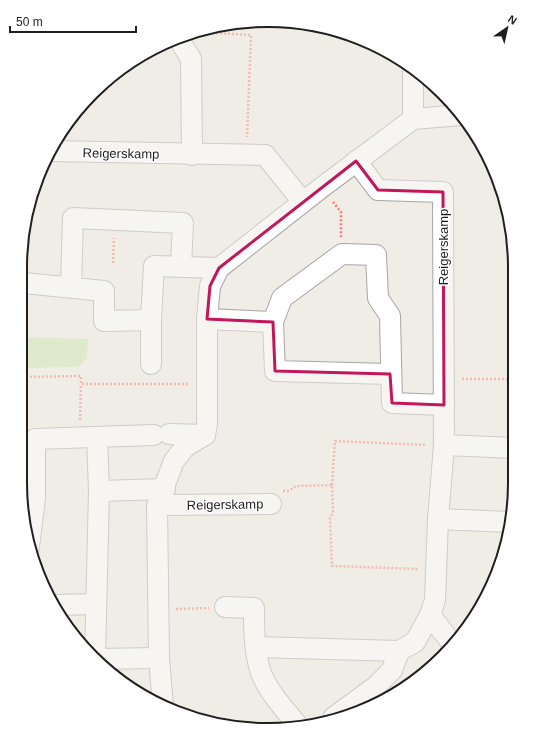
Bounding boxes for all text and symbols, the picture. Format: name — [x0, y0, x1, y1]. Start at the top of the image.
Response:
scale bar — [10, 8, 136, 34]
north arrow — [487, 8, 527, 48]
text: N — [506, 13, 519, 27]
text: 50 m — [16, 15, 43, 29]
street label: Reigerskamp — [83, 145, 159, 162]
street label: Reigerskamp — [436, 209, 451, 285]
street label: Reigerskamp — [187, 496, 263, 513]

